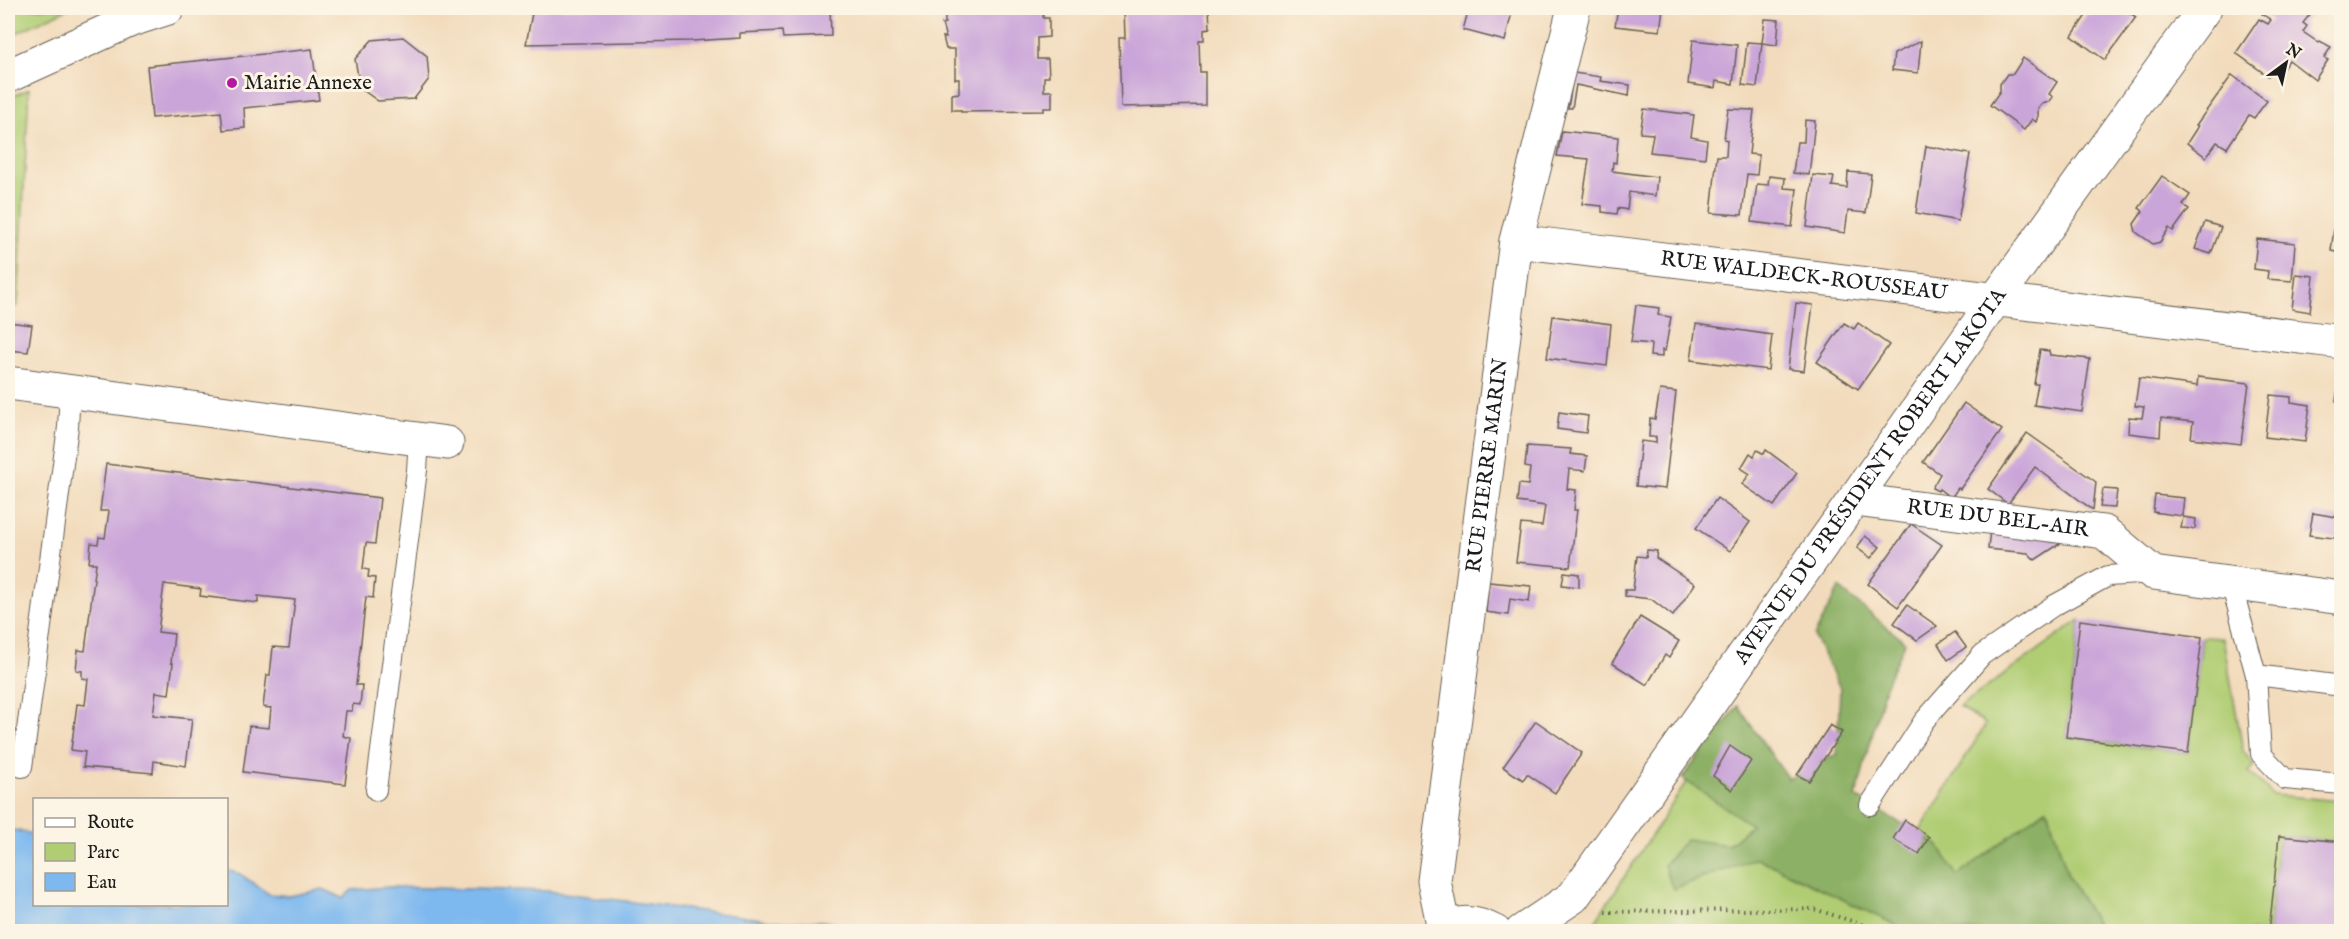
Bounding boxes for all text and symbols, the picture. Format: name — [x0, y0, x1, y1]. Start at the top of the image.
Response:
north arrow — [2256, 33, 2316, 93]
text: N — [2281, 39, 2304, 64]
place label: Mairie Annexe — [244, 70, 372, 97]
marker: Mairie Annexe — [225, 76, 239, 90]
street label: RUE WALDECK-ROUSSEAU — [1659, 245, 1949, 307]
street label: AVENUE DU PRÉSIDENT ROBERT LAKOTA — [1728, 282, 2013, 670]
street label: RUE PIERRE MARIN — [1460, 357, 1514, 574]
street label: RUE DU BEL-AIR — [1905, 493, 2092, 544]
legend — [33, 798, 228, 906]
text: Route — [87, 812, 134, 835]
text: Parc — [87, 842, 120, 865]
text: Eau — [87, 872, 117, 895]

